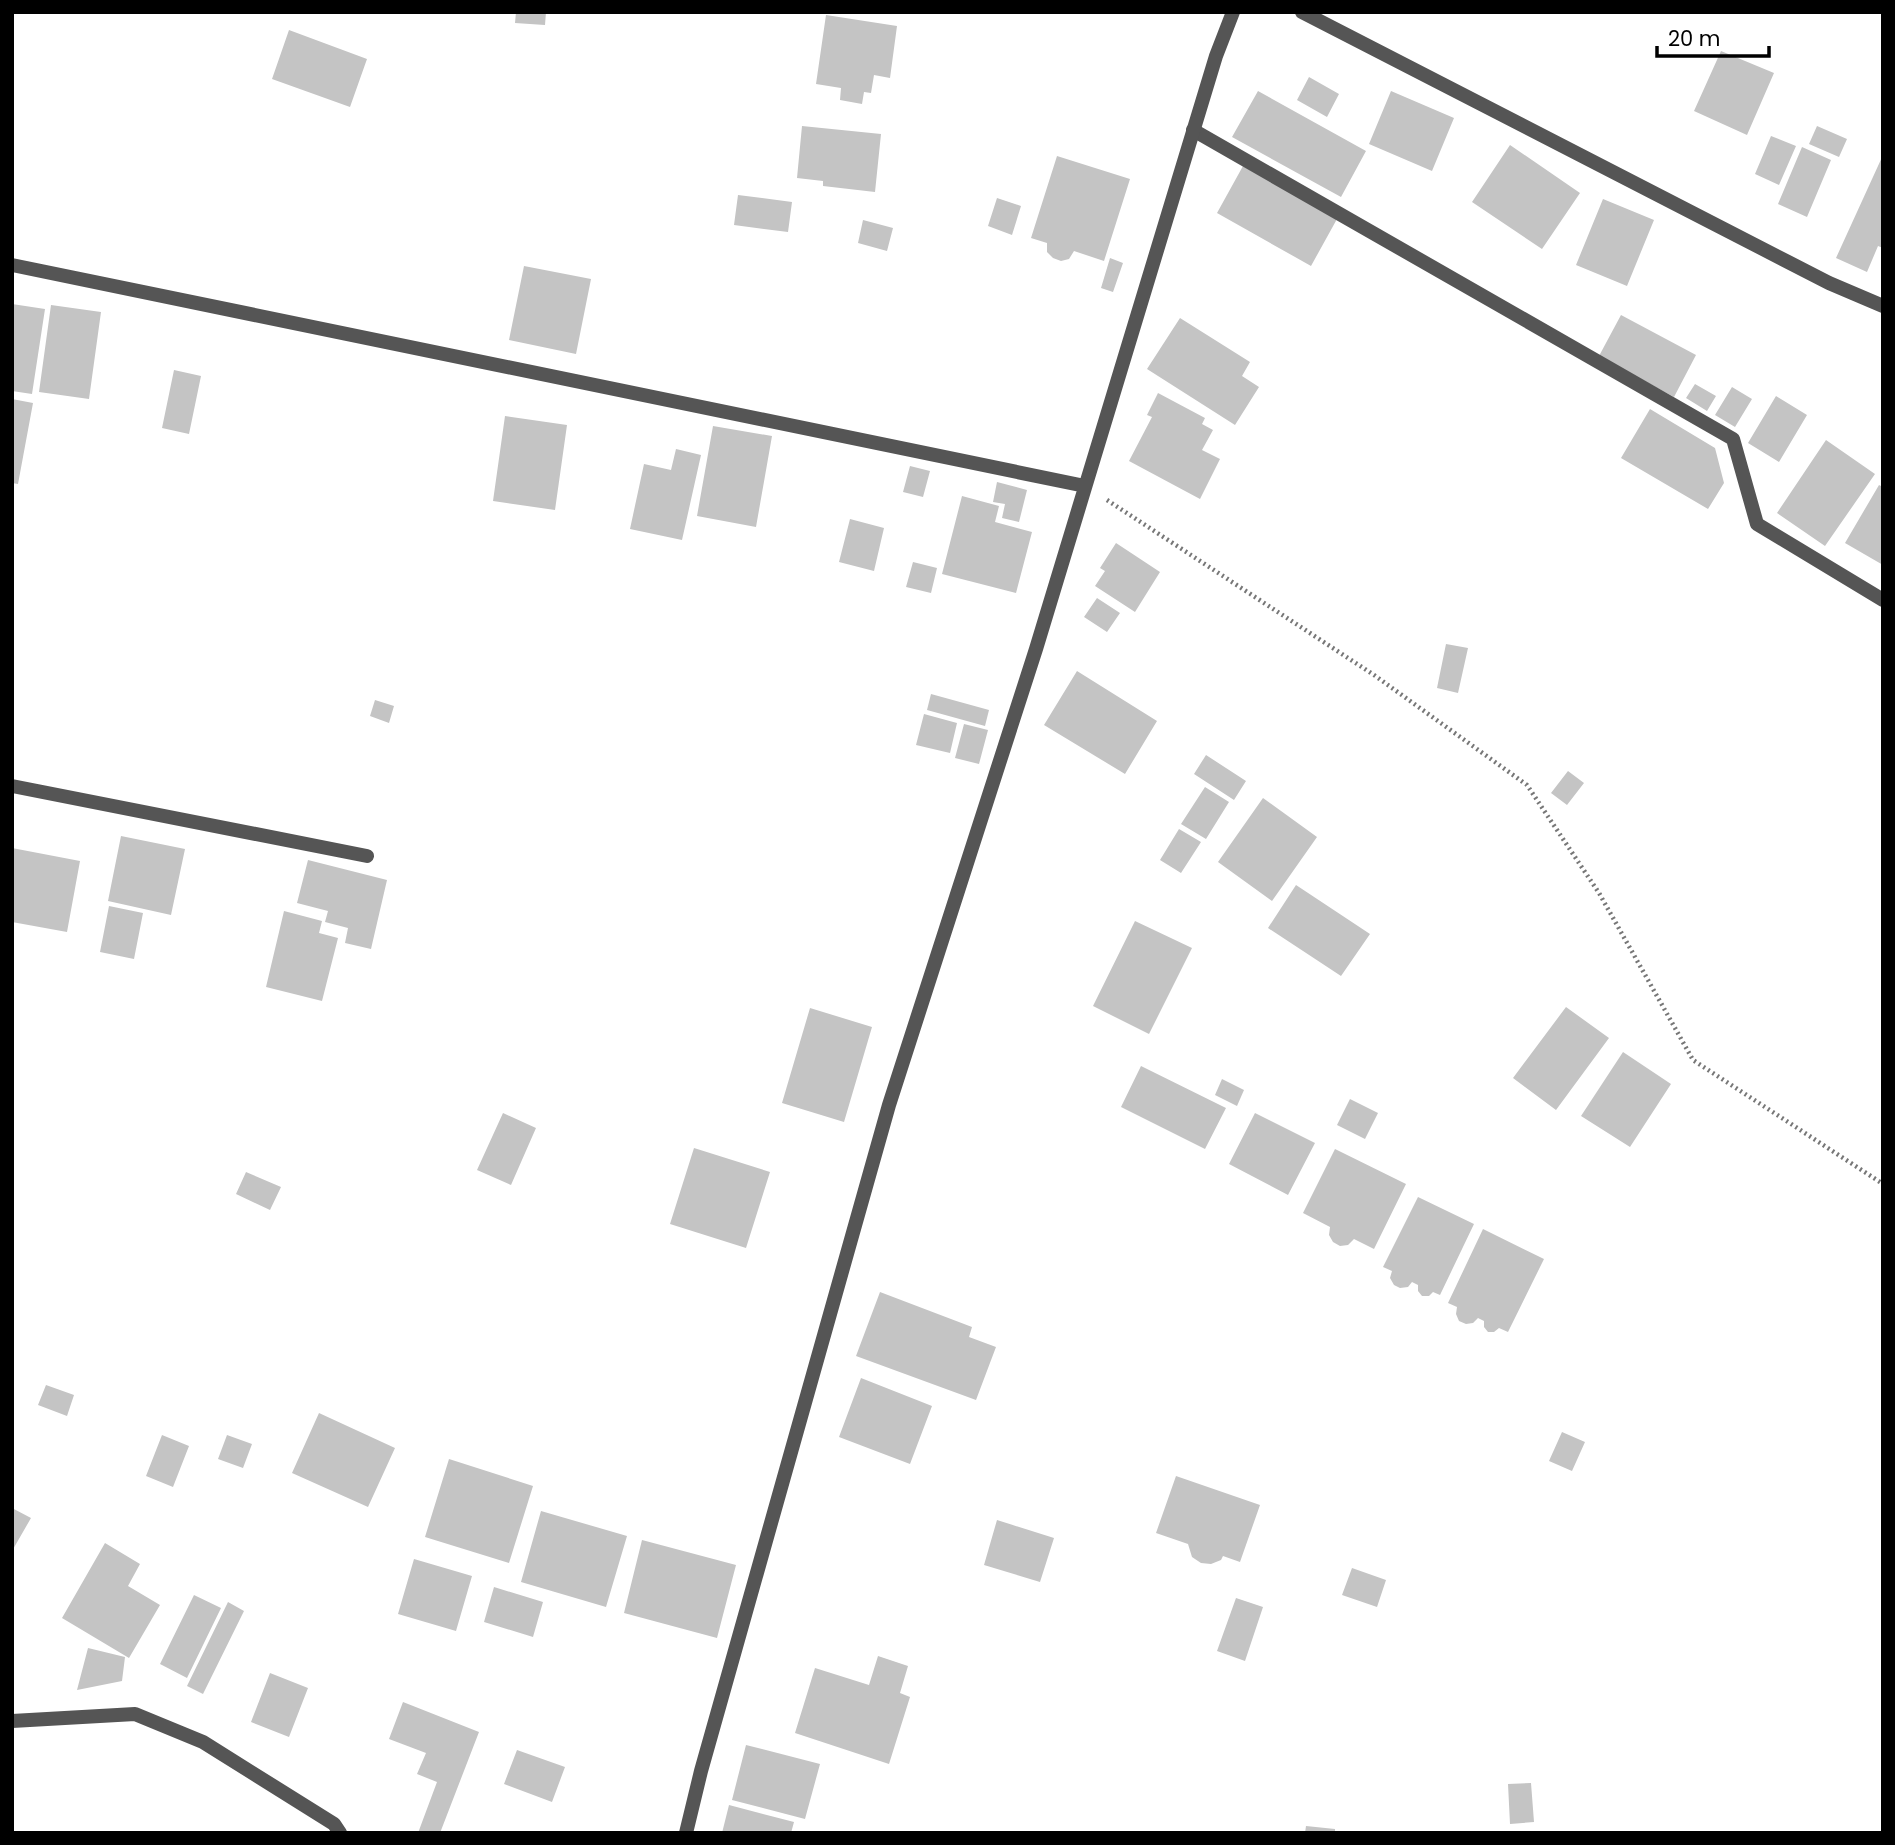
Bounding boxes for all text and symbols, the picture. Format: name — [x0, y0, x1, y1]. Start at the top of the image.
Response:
scale bar — [1657, 14, 1769, 58]
text: 20 m — [1668, 24, 1721, 53]

